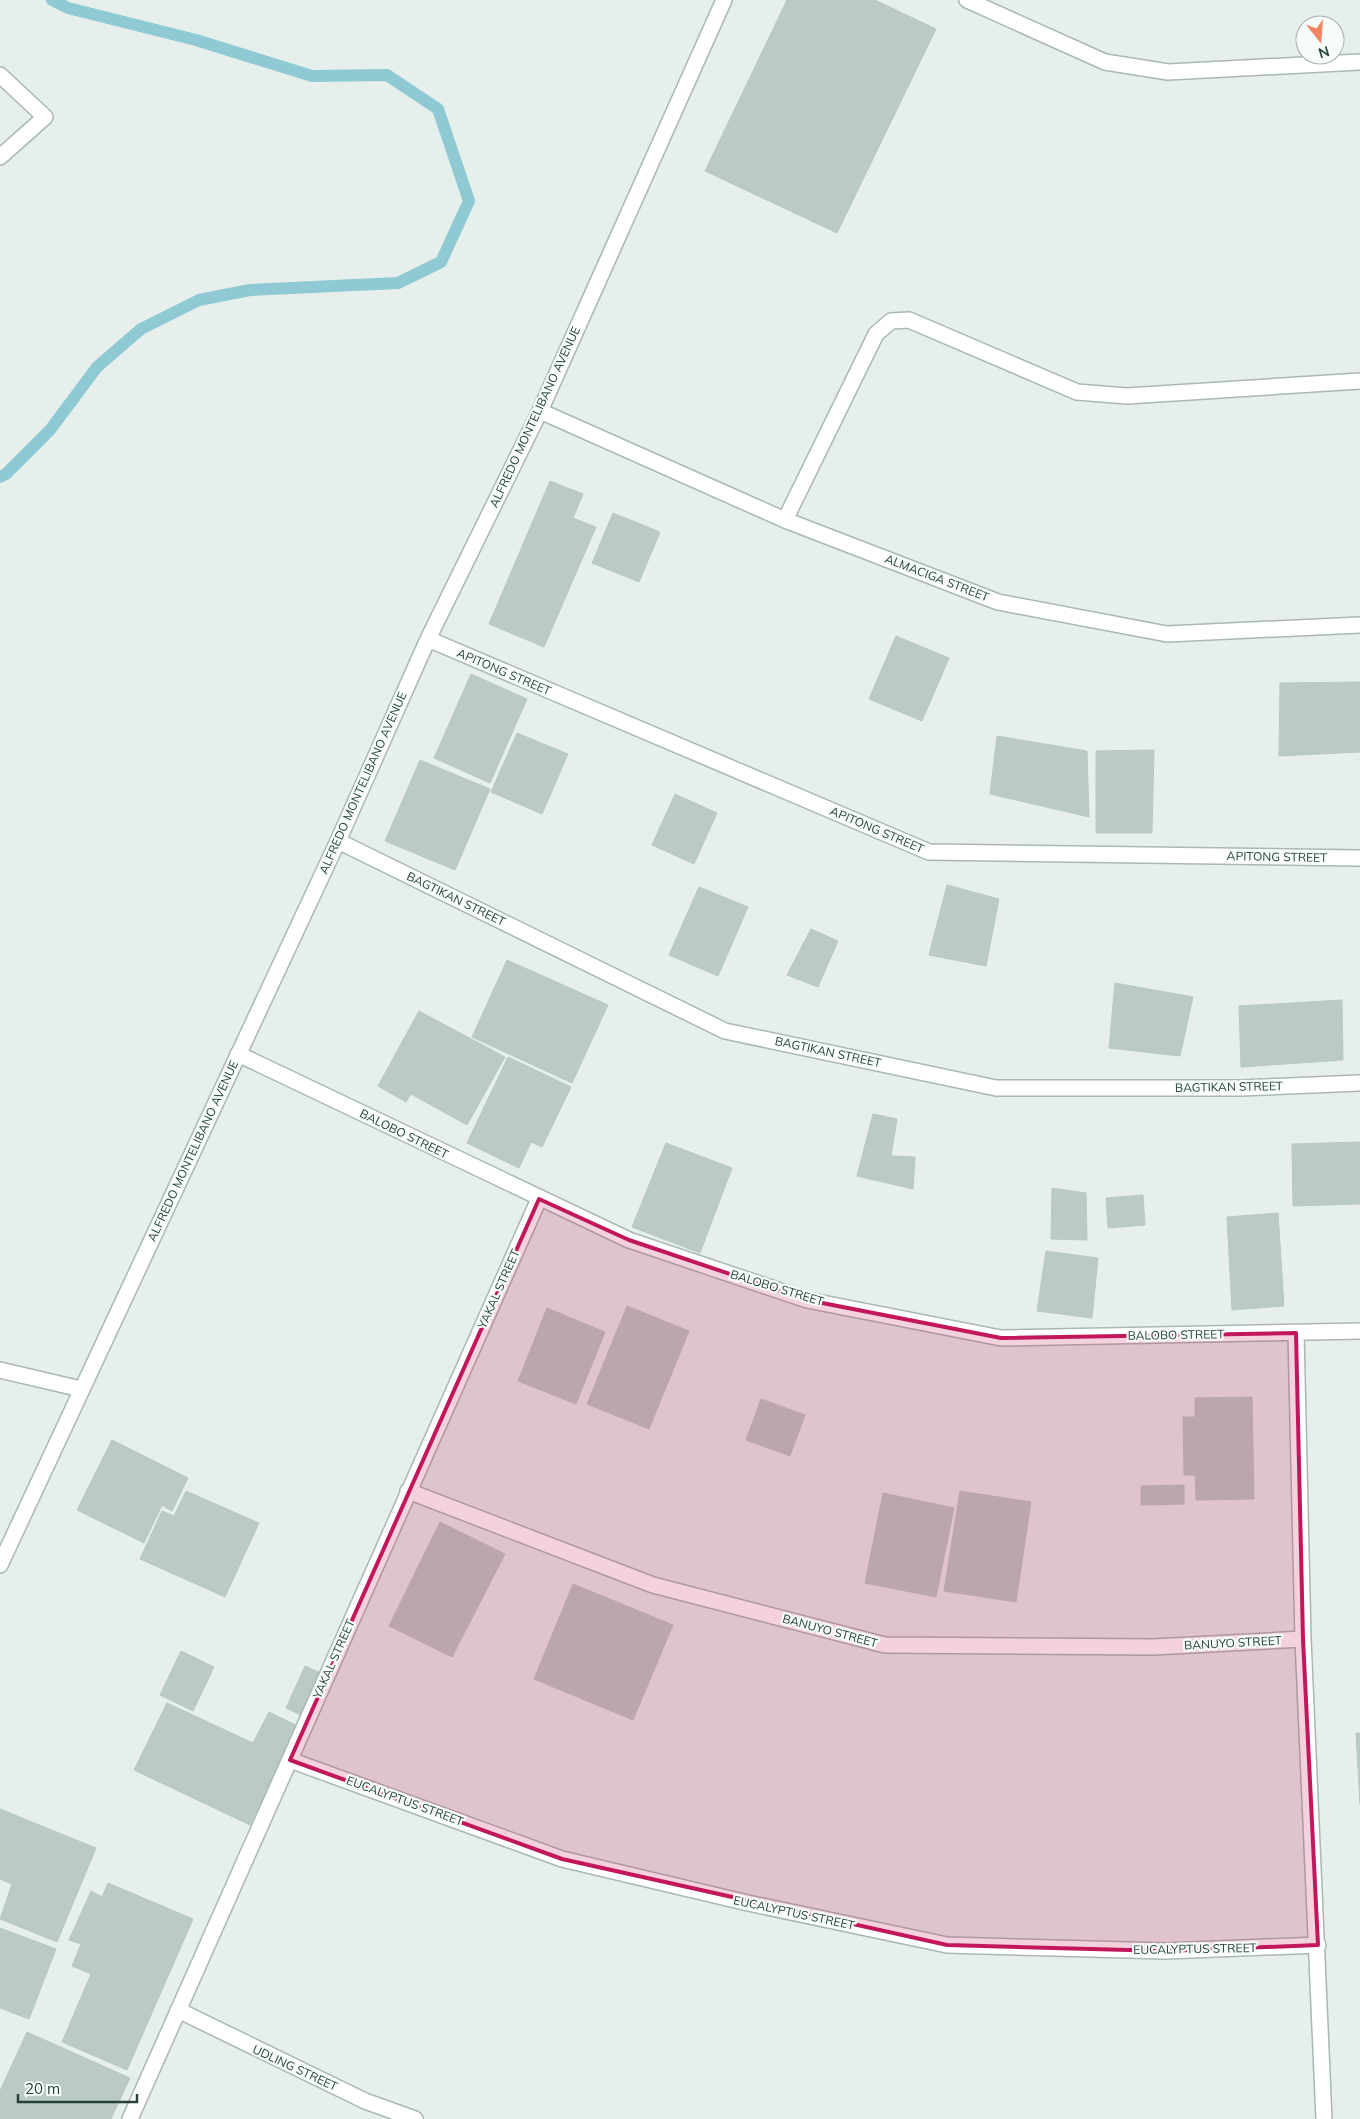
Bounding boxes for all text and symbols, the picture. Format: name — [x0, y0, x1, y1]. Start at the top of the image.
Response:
north arrow — [1295, 15, 1345, 65]
text: N — [1316, 42, 1331, 63]
street label: ALFREDO MONTELIBANO AVENUE — [486, 324, 583, 510]
street label: ALMACIGA STREET — [883, 551, 992, 605]
street label: APITONG STREET — [455, 645, 554, 698]
street label: ALFREDO MONTELIBANO AVENUE — [315, 689, 410, 876]
street label: APITONG STREET — [828, 803, 927, 856]
street label: APITONG STREET — [1227, 848, 1328, 865]
street label: BAGTIKAN STREET — [404, 868, 509, 929]
street label: BAGTIKAN STREET — [774, 1033, 883, 1070]
street label: ALFREDO MONTELIBANO AVENUE — [144, 1058, 241, 1244]
street label: BAGTIKAN STREET — [1175, 1078, 1284, 1095]
street label: BALOBO STREET — [357, 1106, 452, 1162]
street label: YAKAL STREET — [474, 1246, 523, 1332]
street label: BALOBO STREET — [729, 1266, 826, 1309]
street label: BALOBO STREET — [1127, 1326, 1225, 1343]
street label: BANUYO STREET — [781, 1611, 880, 1651]
street label: YAKAL STREET — [309, 1616, 358, 1702]
street label: BANUYO STREET — [1184, 1632, 1283, 1653]
street label: EUCALYPTUS STREET — [345, 1772, 466, 1829]
street label: EUCALYPTUS STREET — [732, 1892, 857, 1933]
street label: EUCALYPTUS STREET — [1133, 1940, 1258, 1957]
street label: UDLING STREET — [250, 2041, 341, 2094]
scale bar — [18, 2072, 136, 2104]
text: 20 m — [25, 2079, 60, 2098]

